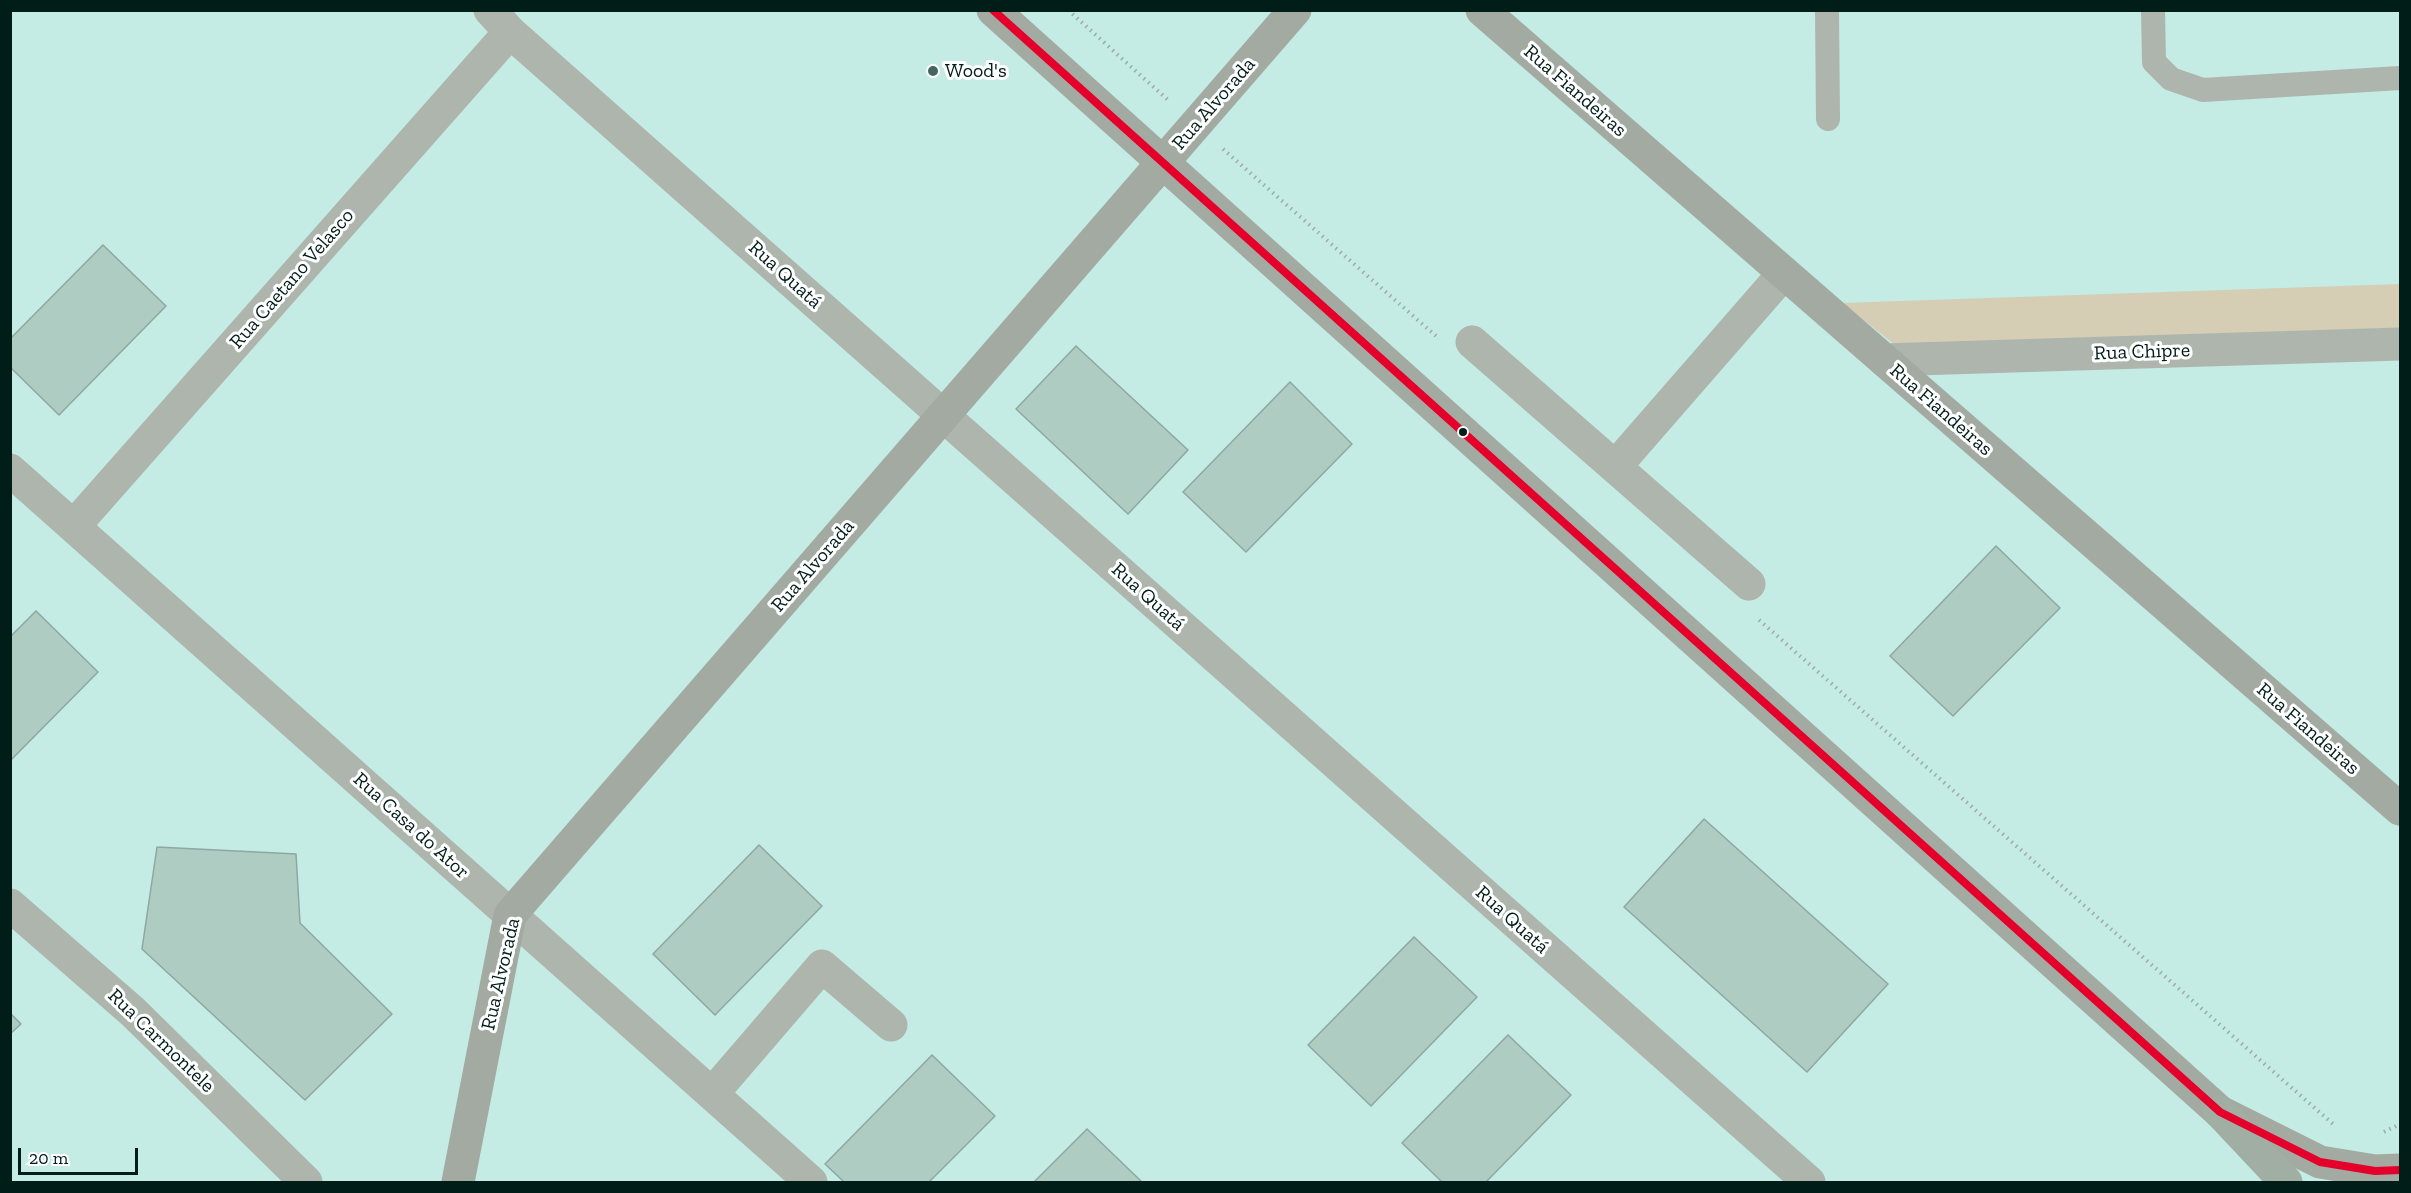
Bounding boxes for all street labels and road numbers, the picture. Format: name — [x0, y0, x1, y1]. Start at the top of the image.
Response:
street label: Rua Fiandeiras — [1519, 40, 1631, 142]
street label: Rua Alvorada — [1167, 53, 1261, 155]
street label: Rua Caetano Velasco — [225, 204, 359, 354]
street label: Rua Quatá — [743, 236, 827, 314]
street label: Rua Chipre — [2093, 338, 2191, 366]
street label: Rua Fiandeiras — [1885, 359, 1997, 461]
street label: Rua Alvorada — [766, 515, 860, 617]
street label: Rua Quatá — [1106, 558, 1190, 636]
street label: Rua Fiandeiras — [2252, 678, 2364, 780]
street label: Rua Casa do Ator — [348, 768, 474, 884]
street label: Rua Quatá — [1470, 881, 1554, 959]
street label: Rua Alvorada — [476, 915, 526, 1033]
street label: Rua Carmontele — [103, 984, 219, 1098]

